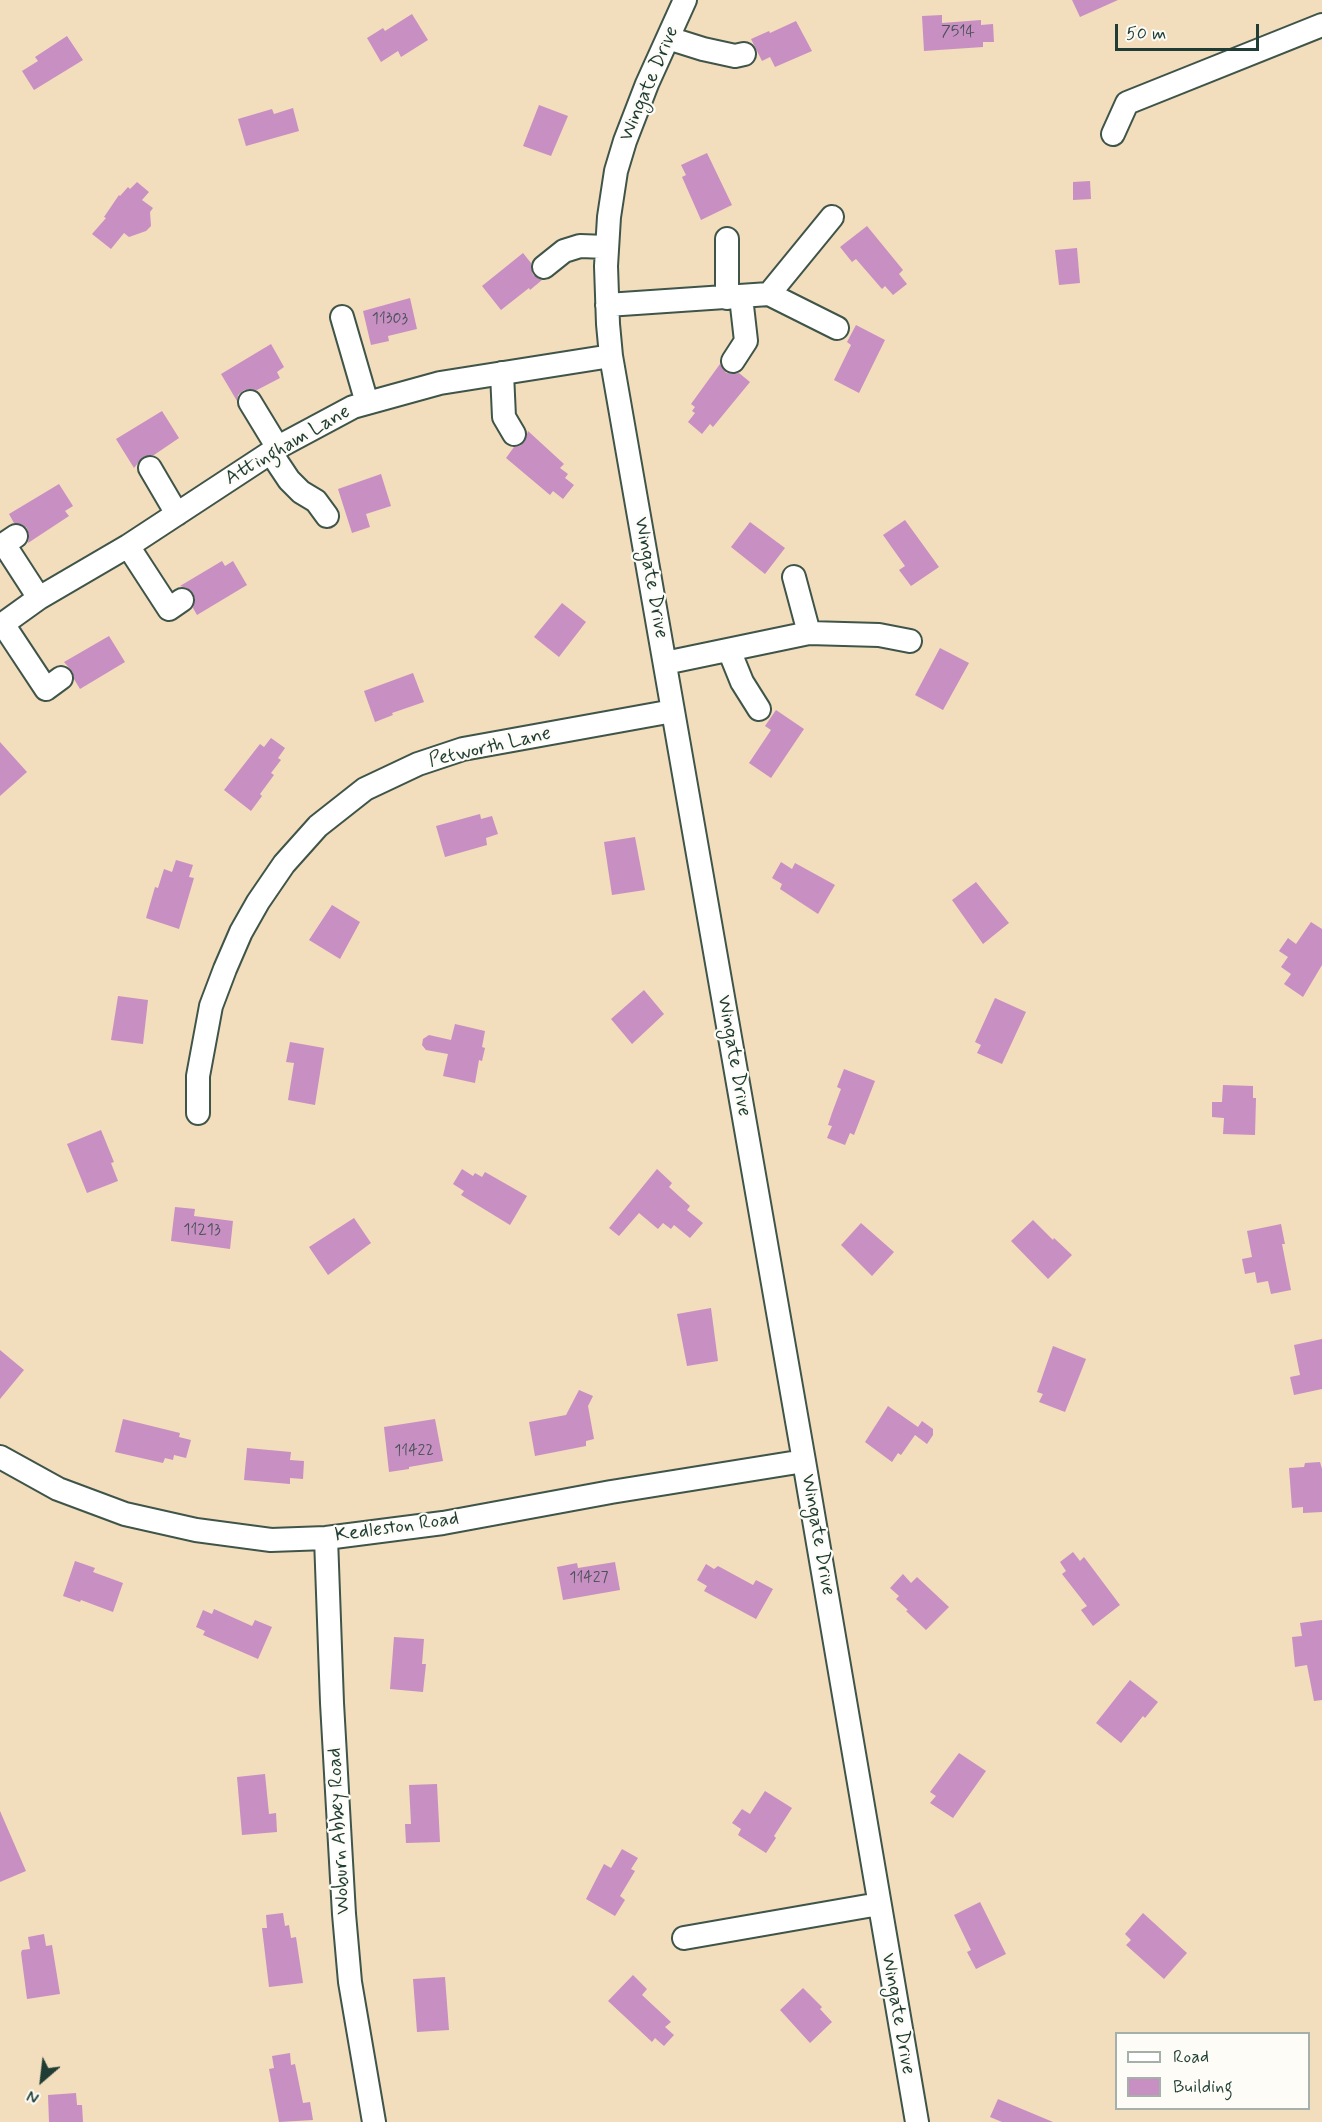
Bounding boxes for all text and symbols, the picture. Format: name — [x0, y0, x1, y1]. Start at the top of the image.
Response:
scale bar — [1118, 12, 1262, 50]
text: 50 m — [1126, 22, 1166, 46]
street label: Wingate Drive — [615, 23, 685, 145]
house number: 7514 — [941, 23, 975, 43]
house number: 11303 — [372, 310, 408, 330]
street label: Attingham Lane — [221, 400, 355, 492]
street label: Wingate Drive — [628, 515, 672, 641]
street label: Petworth Lane — [427, 722, 553, 774]
street label: Wingate Drive — [711, 993, 755, 1119]
house number: 11213 — [183, 1221, 221, 1241]
house number: 11422 — [394, 1442, 434, 1462]
street label: Wingate Drive — [795, 1472, 839, 1598]
street label: Kedleston Road — [333, 1507, 461, 1549]
house number: 11427 — [569, 1569, 609, 1589]
street label: Woburn Abbey Road — [324, 1747, 356, 1915]
street label: Wingate Drive — [875, 1951, 919, 2077]
legend — [1115, 2032, 1310, 2110]
text: Road — [1173, 2045, 1209, 2069]
north arrow — [12, 2050, 72, 2110]
text: Building — [1173, 2075, 1233, 2099]
text: N — [24, 2085, 43, 2108]

